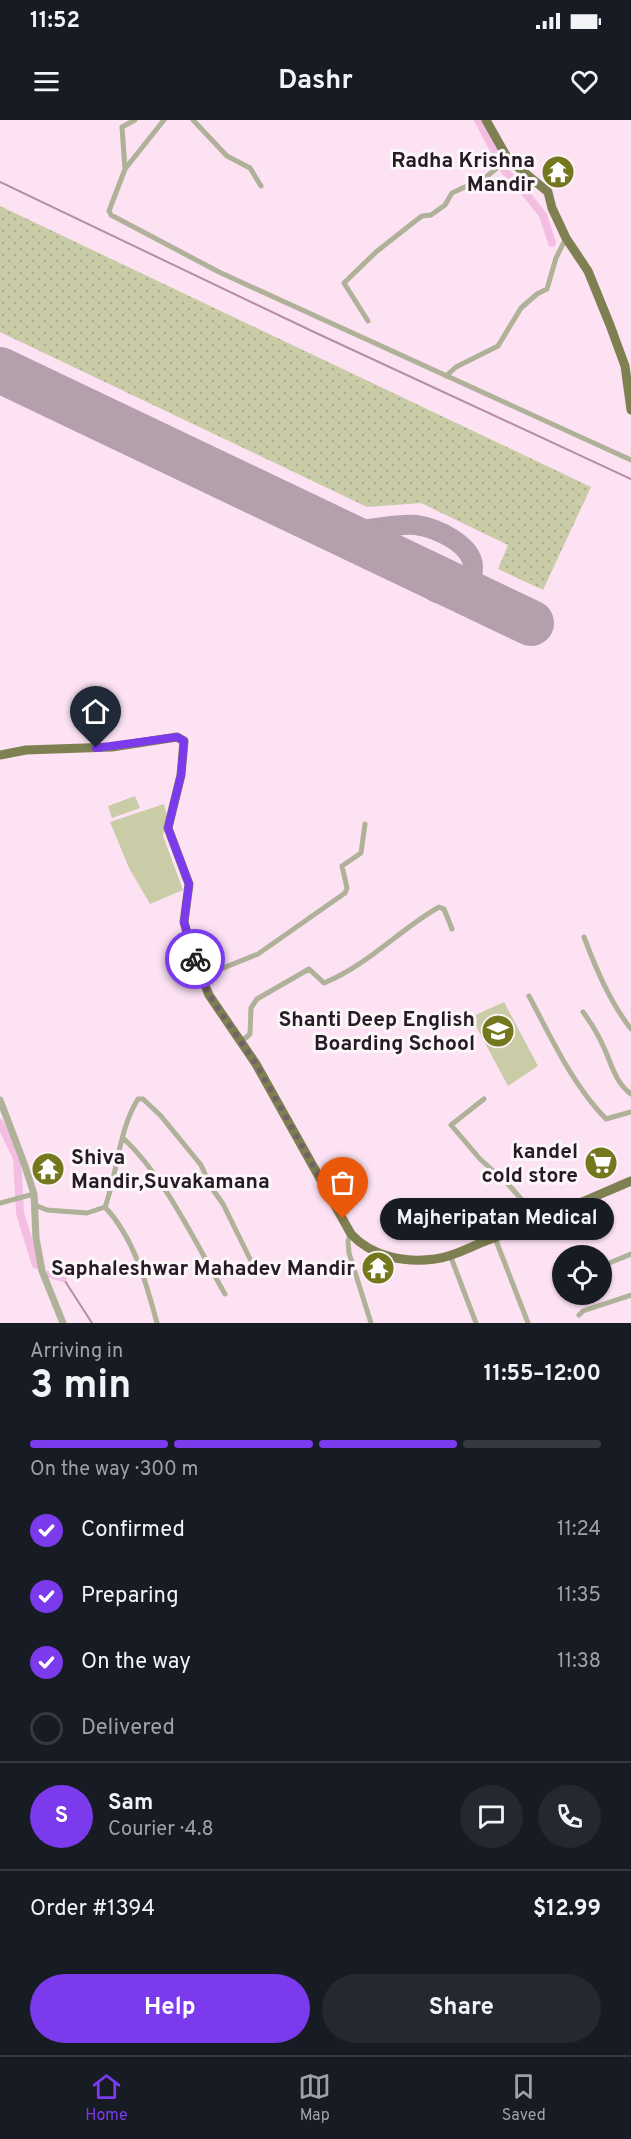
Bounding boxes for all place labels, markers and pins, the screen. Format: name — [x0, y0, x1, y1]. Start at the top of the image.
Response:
place label: Radha Krishna Mandir — [391, 148, 535, 199]
temple icon: Radha Krishna Mandir — [540, 154, 576, 190]
pin — [70, 686, 121, 748]
place label: Shanti Deep English Boarding School — [278, 1007, 475, 1058]
school or university icon: Shanti Deep English Boarding School — [480, 1013, 516, 1049]
place label: kandel cold store — [482, 1139, 578, 1190]
place label: Shiva Mandir,Suvakamana — [71, 1145, 270, 1196]
supermarket icon: kandel cold store — [583, 1145, 619, 1181]
temple icon: Shiva Mandir,Suvakamana — [30, 1151, 66, 1187]
pin — [317, 1157, 368, 1219]
callout: Majheripatan Medical — [379, 1198, 613, 1240]
temple icon: Saphaleshwar Mahadev Mandir — [360, 1250, 396, 1286]
place label: Saphaleshwar Mahadev Mandir — [51, 1256, 355, 1283]

